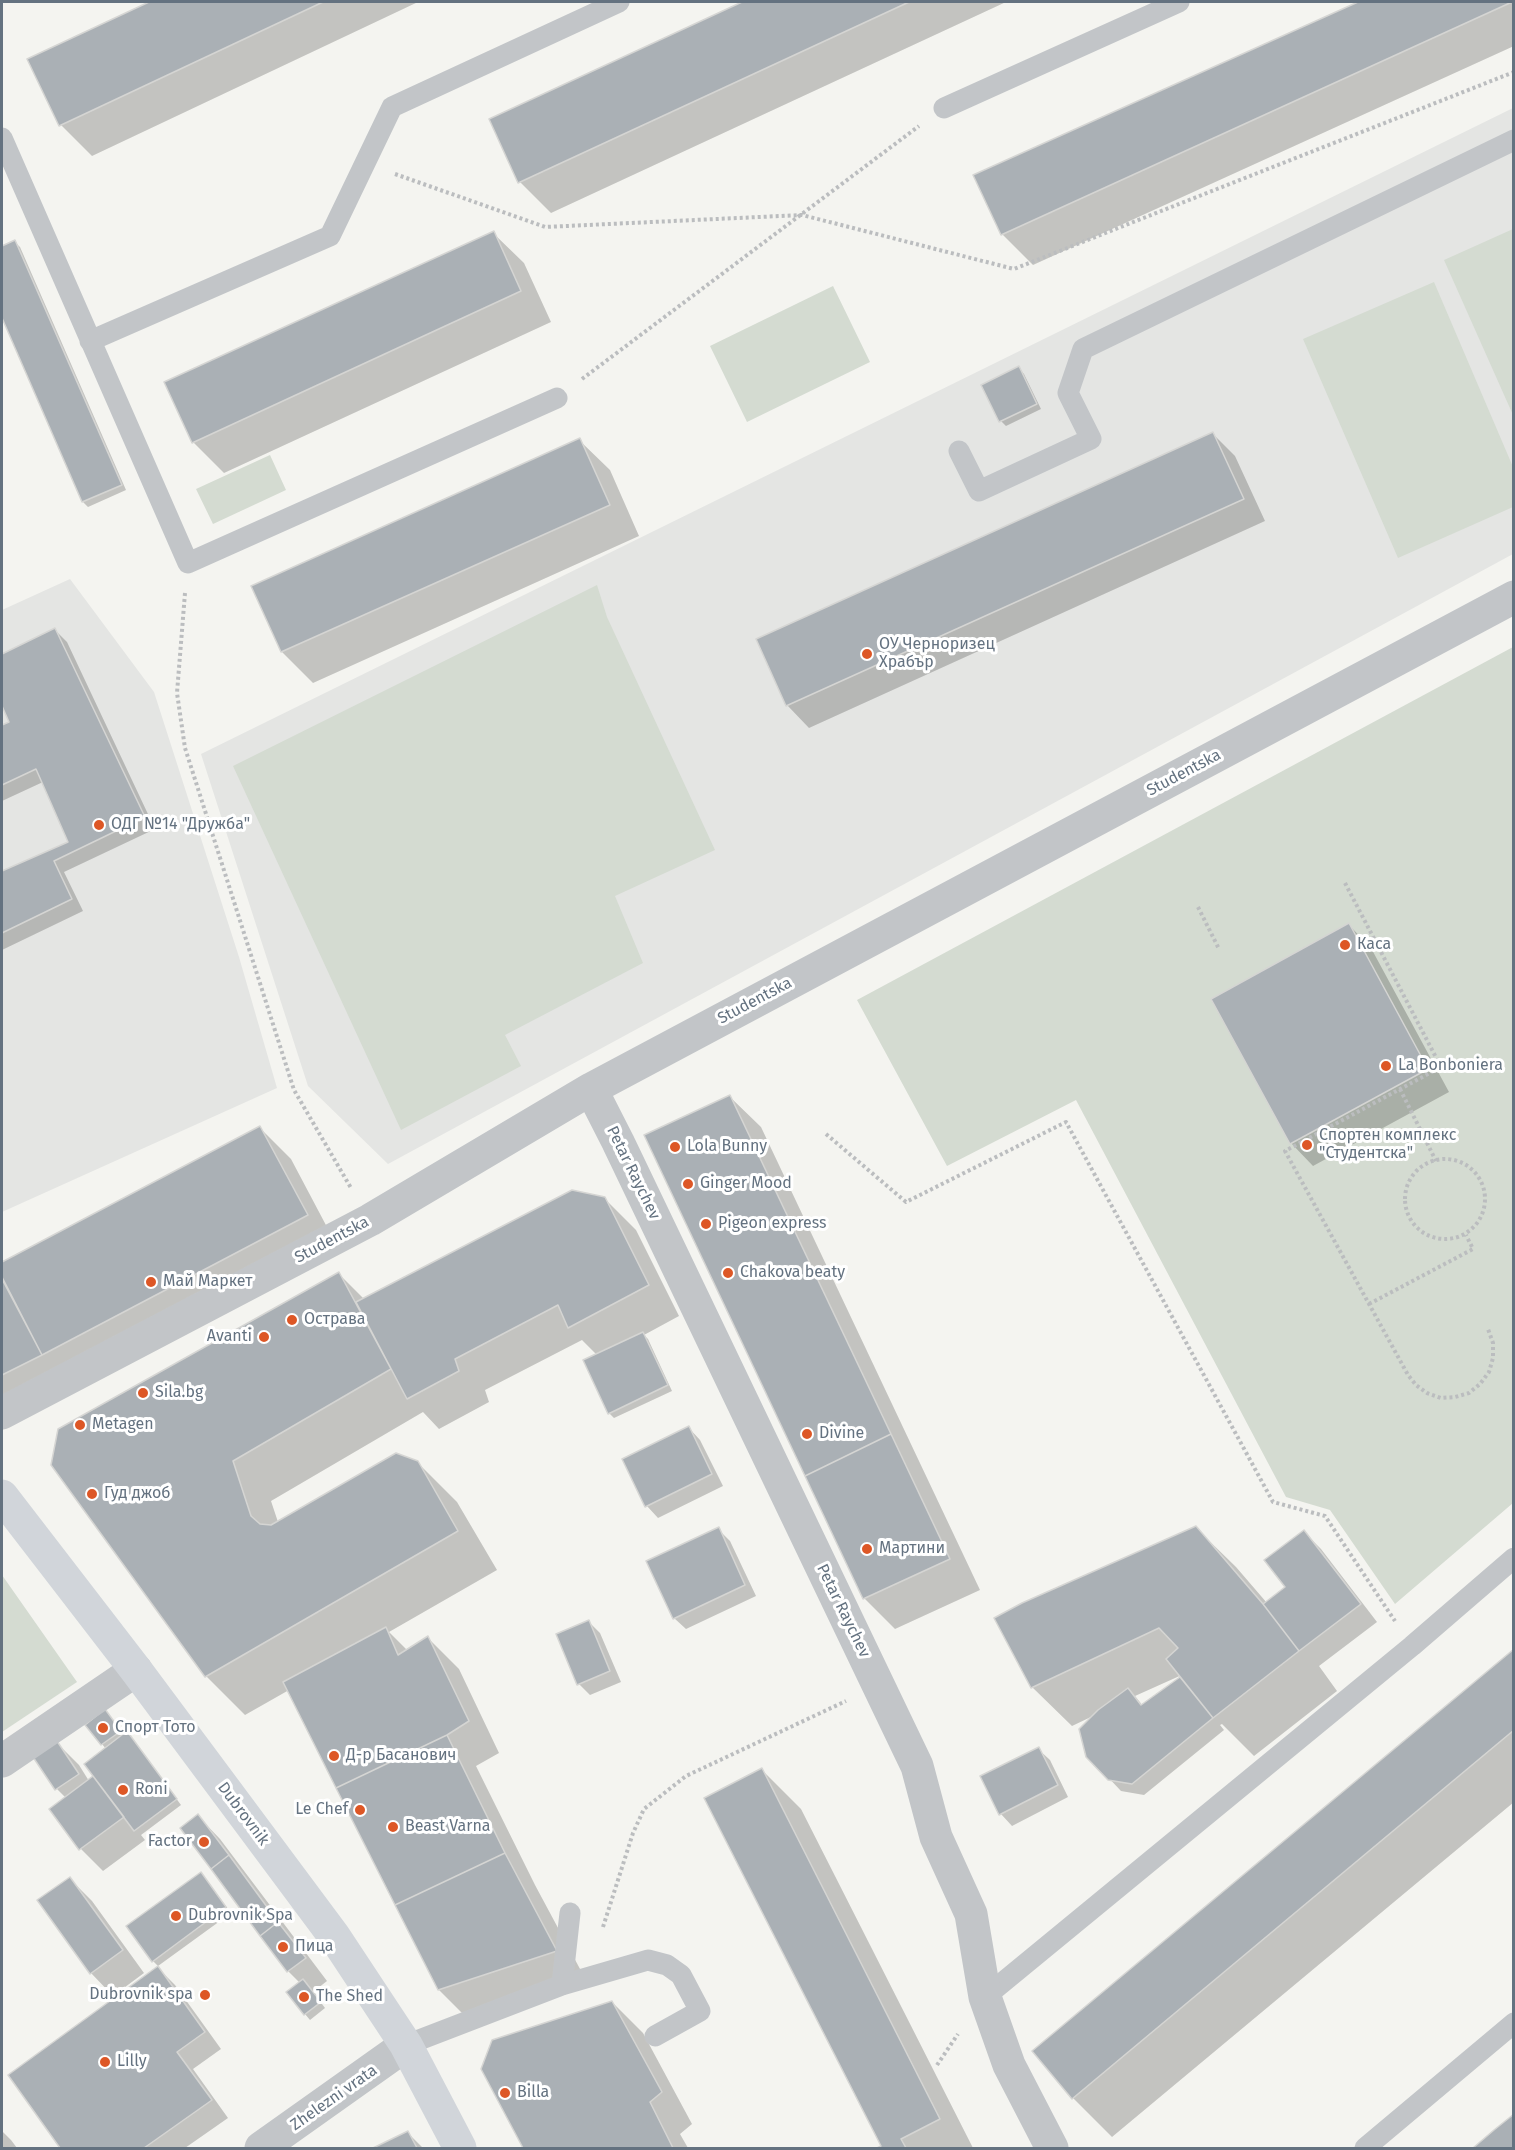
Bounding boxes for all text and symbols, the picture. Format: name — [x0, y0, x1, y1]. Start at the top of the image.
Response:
place label: ОУ Черноризец Храбър — [879, 635, 995, 673]
marker: ОУ Черноризец Храбър — [860, 647, 874, 661]
street label: Studentska — [1144, 745, 1224, 801]
place label: ОДГ №14 "Дружба" — [111, 815, 250, 835]
marker: ОДГ №14 "Дружба" — [92, 818, 106, 832]
place label: Каса — [1357, 935, 1391, 955]
marker: Каса — [1338, 938, 1352, 952]
street label: Studentska — [715, 973, 795, 1029]
place label: La Bonboniera — [1398, 1056, 1503, 1076]
marker: La Bonboniera — [1379, 1059, 1393, 1073]
street label: Petar Raychev — [602, 1123, 664, 1223]
place label: Спортен комплекс "Студентска" — [1319, 1126, 1456, 1164]
place label: Lola Bunny — [687, 1137, 767, 1157]
marker: Спортен комплекс "Студентска" — [1300, 1138, 1314, 1152]
marker: Lola Bunny — [668, 1140, 682, 1154]
place label: Ginger Mood — [700, 1174, 792, 1194]
marker: Ginger Mood — [681, 1177, 695, 1191]
street label: Studentska — [292, 1212, 372, 1268]
place label: Pigeon express — [718, 1214, 827, 1234]
marker: Pigeon express — [699, 1217, 713, 1231]
place label: Chakova beaty — [740, 1263, 845, 1283]
marker: Chakova beaty — [721, 1266, 735, 1280]
place label: Май Маркет — [163, 1272, 252, 1292]
marker: Май Маркет — [144, 1275, 158, 1289]
place label: Острава — [304, 1310, 366, 1330]
marker: Острава — [285, 1313, 299, 1327]
place label: Avanti — [207, 1327, 252, 1347]
marker: Avanti — [257, 1330, 271, 1344]
place label: Sila.bg — [155, 1383, 203, 1403]
marker: Sila.bg — [136, 1386, 150, 1400]
place label: Metagen — [92, 1415, 154, 1435]
marker: Metagen — [73, 1418, 87, 1432]
place label: Divine — [819, 1424, 864, 1444]
marker: Divine — [800, 1427, 814, 1441]
place label: Гуд джоб — [104, 1484, 171, 1504]
marker: Гуд джоб — [85, 1487, 99, 1501]
place label: Мартини — [879, 1539, 945, 1559]
marker: Мартини — [860, 1542, 874, 1556]
street label: Petar Raychev — [812, 1561, 874, 1661]
place label: Спорт Тото — [115, 1718, 196, 1738]
marker: Спорт Тото — [96, 1721, 110, 1735]
place label: Д-р Басанович — [346, 1746, 456, 1766]
marker: Д-р Басанович — [327, 1749, 341, 1763]
street label: Dubrovnik — [213, 1779, 273, 1849]
place label: Roni — [135, 1780, 168, 1800]
marker: Roni — [116, 1783, 130, 1797]
place label: Le Chef — [295, 1800, 348, 1820]
marker: Le Chef — [353, 1803, 367, 1817]
place label: Beast Varna — [405, 1817, 491, 1837]
marker: Beast Varna — [386, 1820, 400, 1834]
place label: Factor — [148, 1832, 192, 1852]
marker: Factor — [197, 1835, 211, 1849]
place label: Dubrovnik Spa — [188, 1906, 293, 1926]
marker: Dubrovnik Spa — [169, 1909, 183, 1923]
place label: Пица — [295, 1937, 333, 1957]
marker: Пица — [276, 1940, 290, 1954]
place label: Dubrovnik spa — [89, 1985, 193, 2005]
place label: The Shed — [316, 1987, 383, 2007]
marker: Dubrovnik spa — [198, 1988, 212, 2002]
marker: The Shed — [297, 1990, 311, 2004]
place label: Lilly — [117, 2052, 147, 2072]
marker: Lilly — [98, 2055, 112, 2069]
street label: Zhelezni vrata — [287, 2061, 381, 2135]
place label: Billa — [517, 2083, 549, 2103]
marker: Billa — [498, 2086, 512, 2100]

